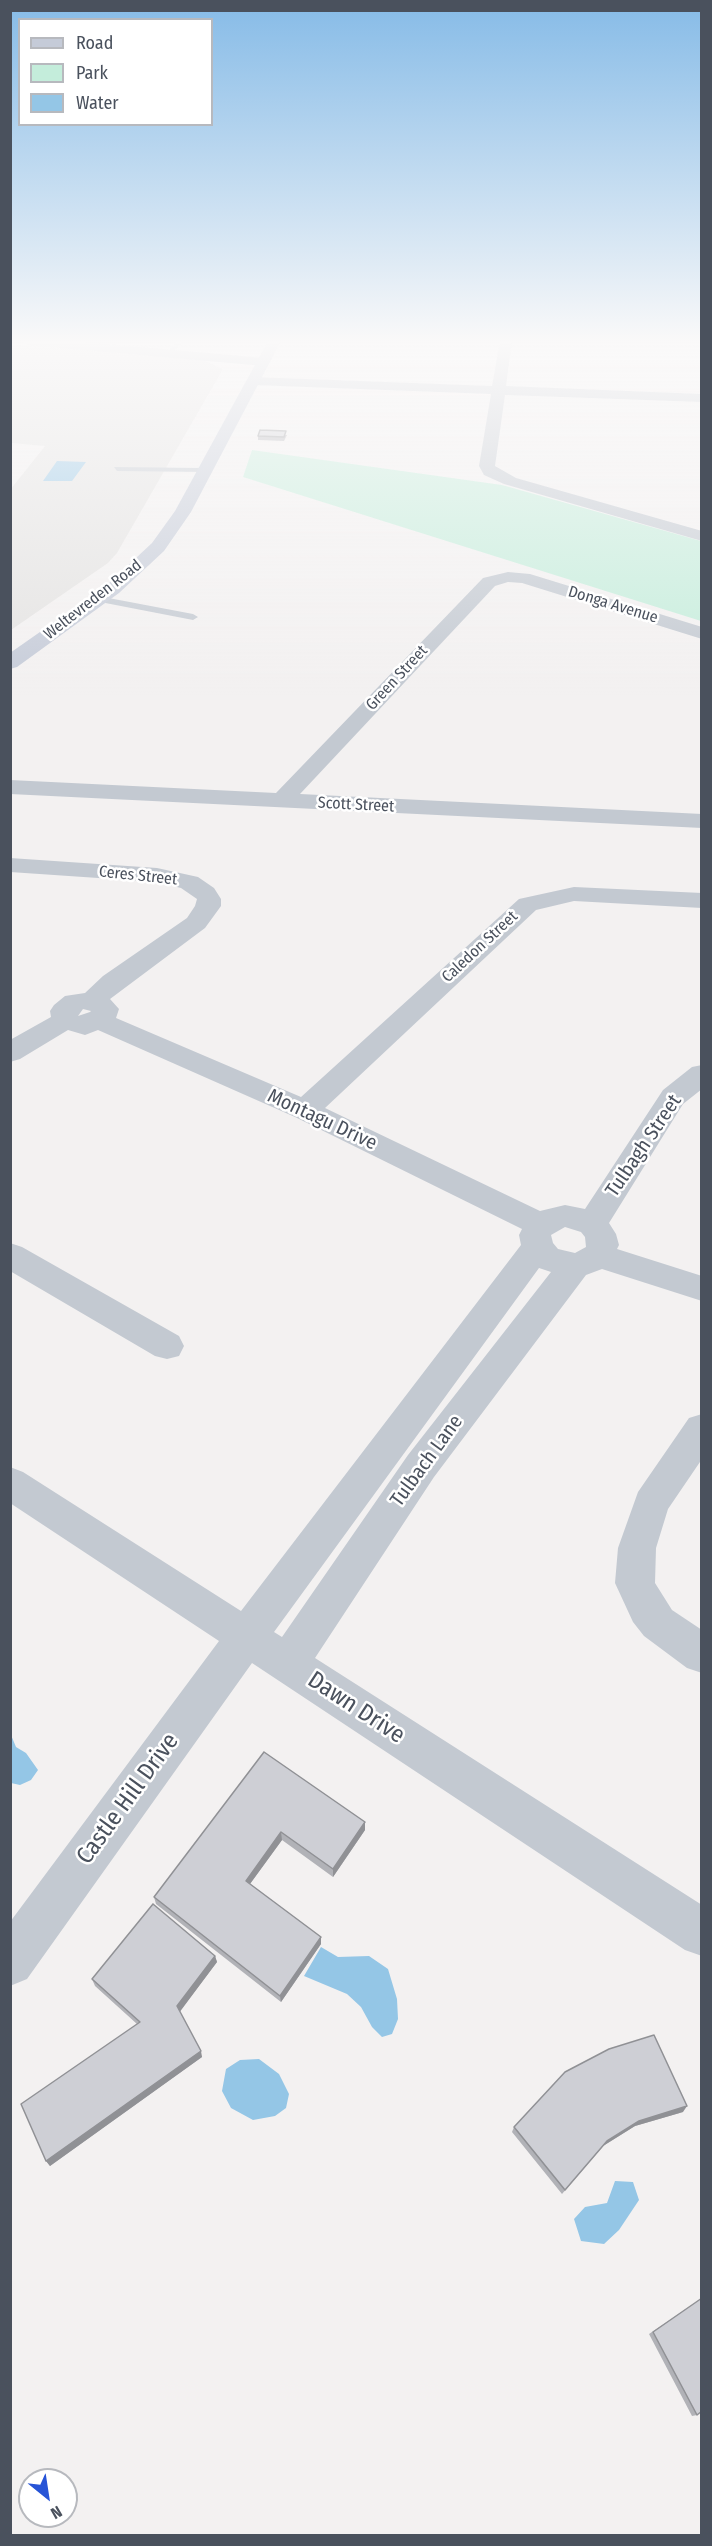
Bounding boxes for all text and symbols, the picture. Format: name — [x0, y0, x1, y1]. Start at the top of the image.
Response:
legend — [18, 18, 213, 126]
text: Road — [76, 32, 113, 54]
text: Park — [76, 62, 108, 84]
text: Water — [76, 92, 119, 114]
street label: Weltevreden Road — [40, 556, 146, 644]
street label: Donga Avenue — [566, 582, 660, 628]
street label: Green Street — [362, 642, 432, 714]
street label: Scott Street — [317, 793, 395, 817]
street label: Ceres Street — [98, 862, 178, 890]
street label: Caledon Street — [438, 907, 522, 987]
street label: Montagu Drive — [263, 1084, 381, 1156]
street label: Tulbagh Street — [601, 1090, 687, 1202]
street label: Tulbach Lane — [386, 1411, 468, 1511]
street label: Dawn Drive — [302, 1666, 410, 1750]
street label: Castle Hill Drive — [71, 1728, 185, 1870]
north arrow — [18, 2468, 78, 2528]
text: N — [47, 2502, 65, 2523]

